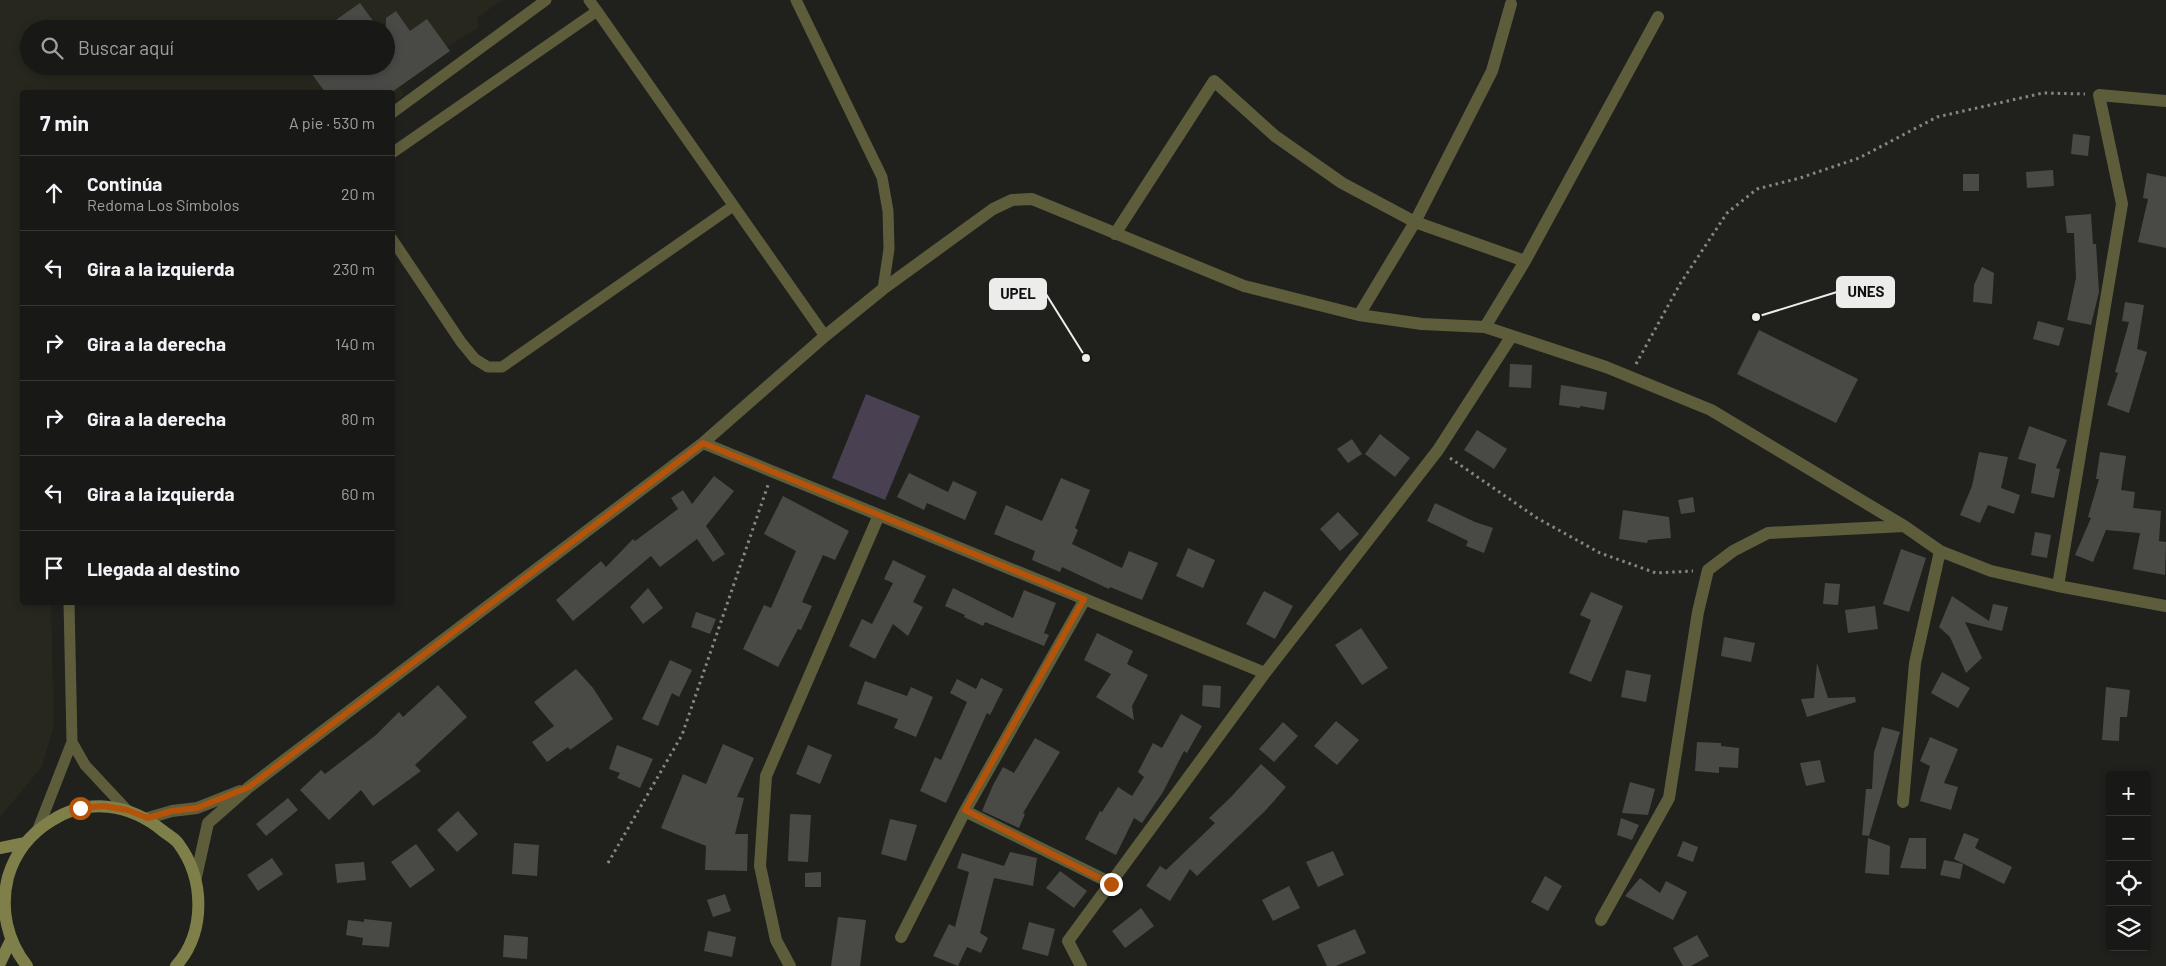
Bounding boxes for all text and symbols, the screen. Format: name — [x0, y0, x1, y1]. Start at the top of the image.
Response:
search box — [20, 20, 395, 75]
icon: search — [38, 34, 66, 62]
text: Buscar aquí — [78, 36, 174, 59]
text: 7 min — [40, 110, 89, 135]
text: A pie · 530 m — [289, 113, 375, 132]
text: Continúa — [87, 172, 162, 195]
icon: ahead — [40, 179, 68, 207]
text: 20 m — [341, 184, 375, 203]
text: Redoma Los Símbolos — [87, 195, 239, 214]
icon: left — [40, 254, 68, 282]
text: Gira a la izquierda — [87, 257, 235, 280]
text: 230 m — [333, 259, 375, 278]
callout: UNES — [1837, 277, 1894, 307]
callout: UPEL — [990, 279, 1046, 309]
text: UNES — [1847, 282, 1885, 300]
text: UPEL — [1000, 284, 1036, 302]
icon: right — [40, 329, 68, 357]
text: Gira a la derecha — [87, 332, 226, 355]
text: 140 m — [335, 334, 375, 353]
icon: right — [40, 404, 68, 432]
text: Gira a la derecha — [87, 407, 226, 430]
text: 80 m — [341, 409, 375, 428]
icon: left — [40, 479, 68, 507]
text: Gira a la izquierda — [87, 482, 235, 505]
text: 60 m — [341, 484, 375, 503]
icon: arrive — [40, 554, 68, 582]
text: Llegada al destino — [87, 557, 240, 580]
map controls — [2106, 771, 2151, 951]
button: + — [2106, 771, 2151, 816]
route start — [69, 797, 92, 820]
button: − — [2106, 816, 2151, 861]
button: locate — [2106, 861, 2151, 906]
route end — [1100, 873, 1123, 896]
button: layers — [2106, 906, 2151, 951]

